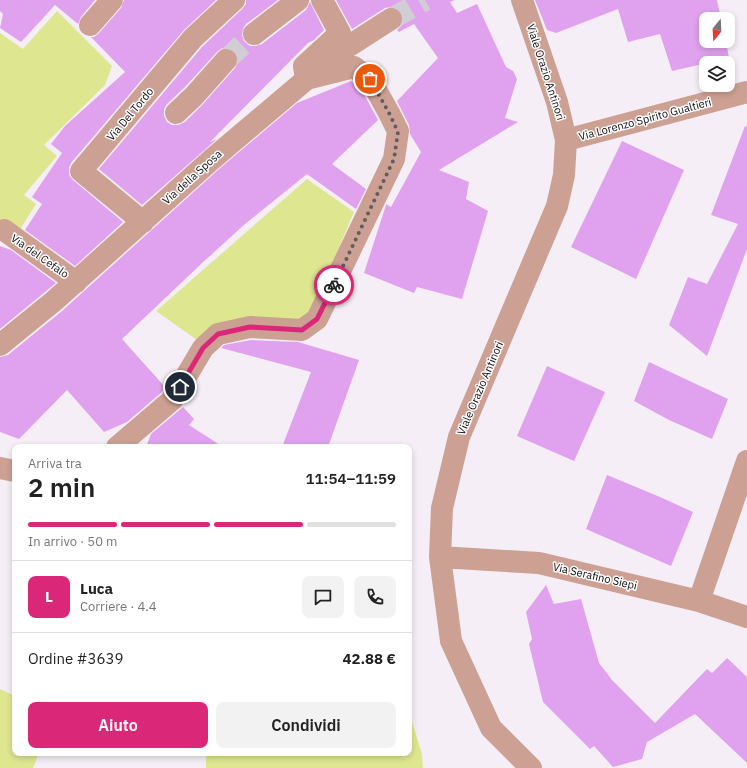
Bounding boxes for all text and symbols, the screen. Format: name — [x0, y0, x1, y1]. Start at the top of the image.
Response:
north arrow — [699, 12, 735, 48]
map controls — [699, 12, 735, 92]
street label: Viale Orazio Antinori — [524, 22, 568, 122]
button: layers — [699, 56, 735, 92]
pin — [353, 62, 387, 96]
icon: bag — [359, 68, 381, 90]
street label: Via Del Tordo — [104, 85, 156, 143]
street label: Via Lorenzo Spirito Gualtieri — [577, 95, 713, 143]
street label: Via della Sposa — [159, 147, 225, 207]
street label: Via del Cefalo — [8, 231, 72, 281]
courier — [314, 265, 354, 305]
icon: bike — [323, 274, 345, 296]
street label: Viale Orazio Antinori — [454, 339, 506, 437]
pin — [163, 370, 197, 404]
icon: home — [169, 376, 191, 398]
text: Arriva tra — [28, 455, 82, 472]
text: 11:54–11:59 — [306, 469, 396, 488]
text: 2 min — [28, 470, 95, 504]
text: In arrivo · 50 m — [28, 533, 117, 550]
street label: Via Serafino Siepi — [552, 560, 638, 592]
button: chat — [302, 576, 344, 618]
button: phone — [354, 576, 396, 618]
text: Luca — [80, 579, 113, 598]
text: L — [45, 587, 53, 606]
text: Corriere · 4.4 — [80, 598, 157, 615]
text: Ordine #3639 — [28, 649, 123, 668]
text: 42.88 € — [342, 649, 396, 668]
button: Aiuto — [28, 702, 208, 748]
button: Condividi — [216, 702, 396, 748]

